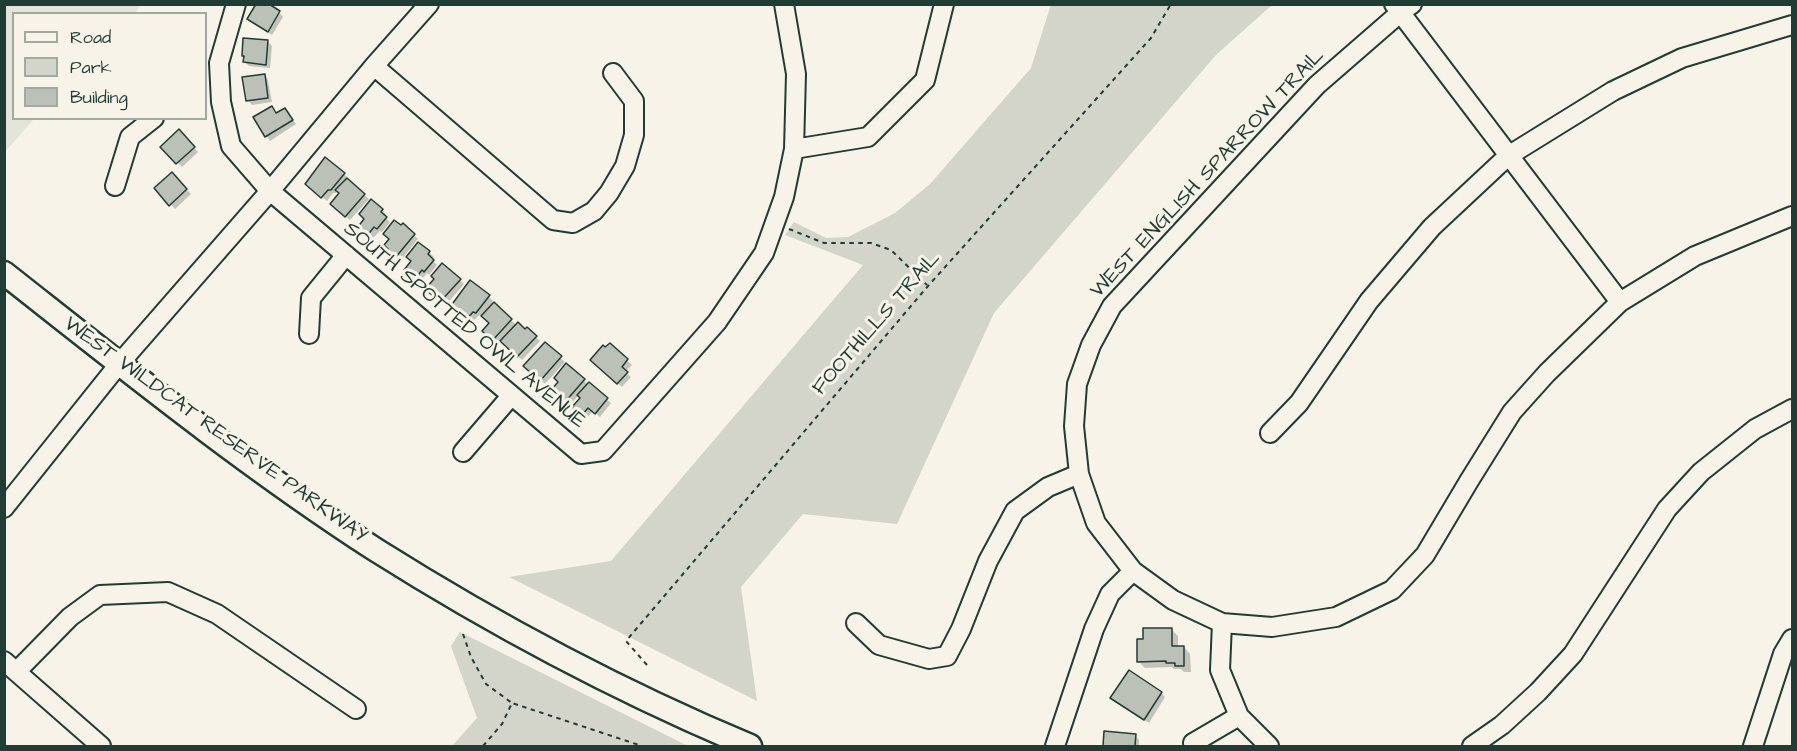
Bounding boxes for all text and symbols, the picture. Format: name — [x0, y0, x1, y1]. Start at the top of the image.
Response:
legend — [12, 12, 207, 120]
text: Road — [70, 25, 111, 50]
street label: WEST ENGLISH SPARROW TRAIL — [1086, 44, 1330, 304]
text: Park — [70, 55, 112, 80]
text: Building — [70, 85, 128, 110]
street label: SOUTH SPOTTED OWL AVENUE — [338, 217, 590, 435]
street label: FOOTHILLS TRAIL — [808, 247, 946, 401]
street label: WEST WILDCAT RESERVE PARKWAY — [58, 312, 372, 550]

